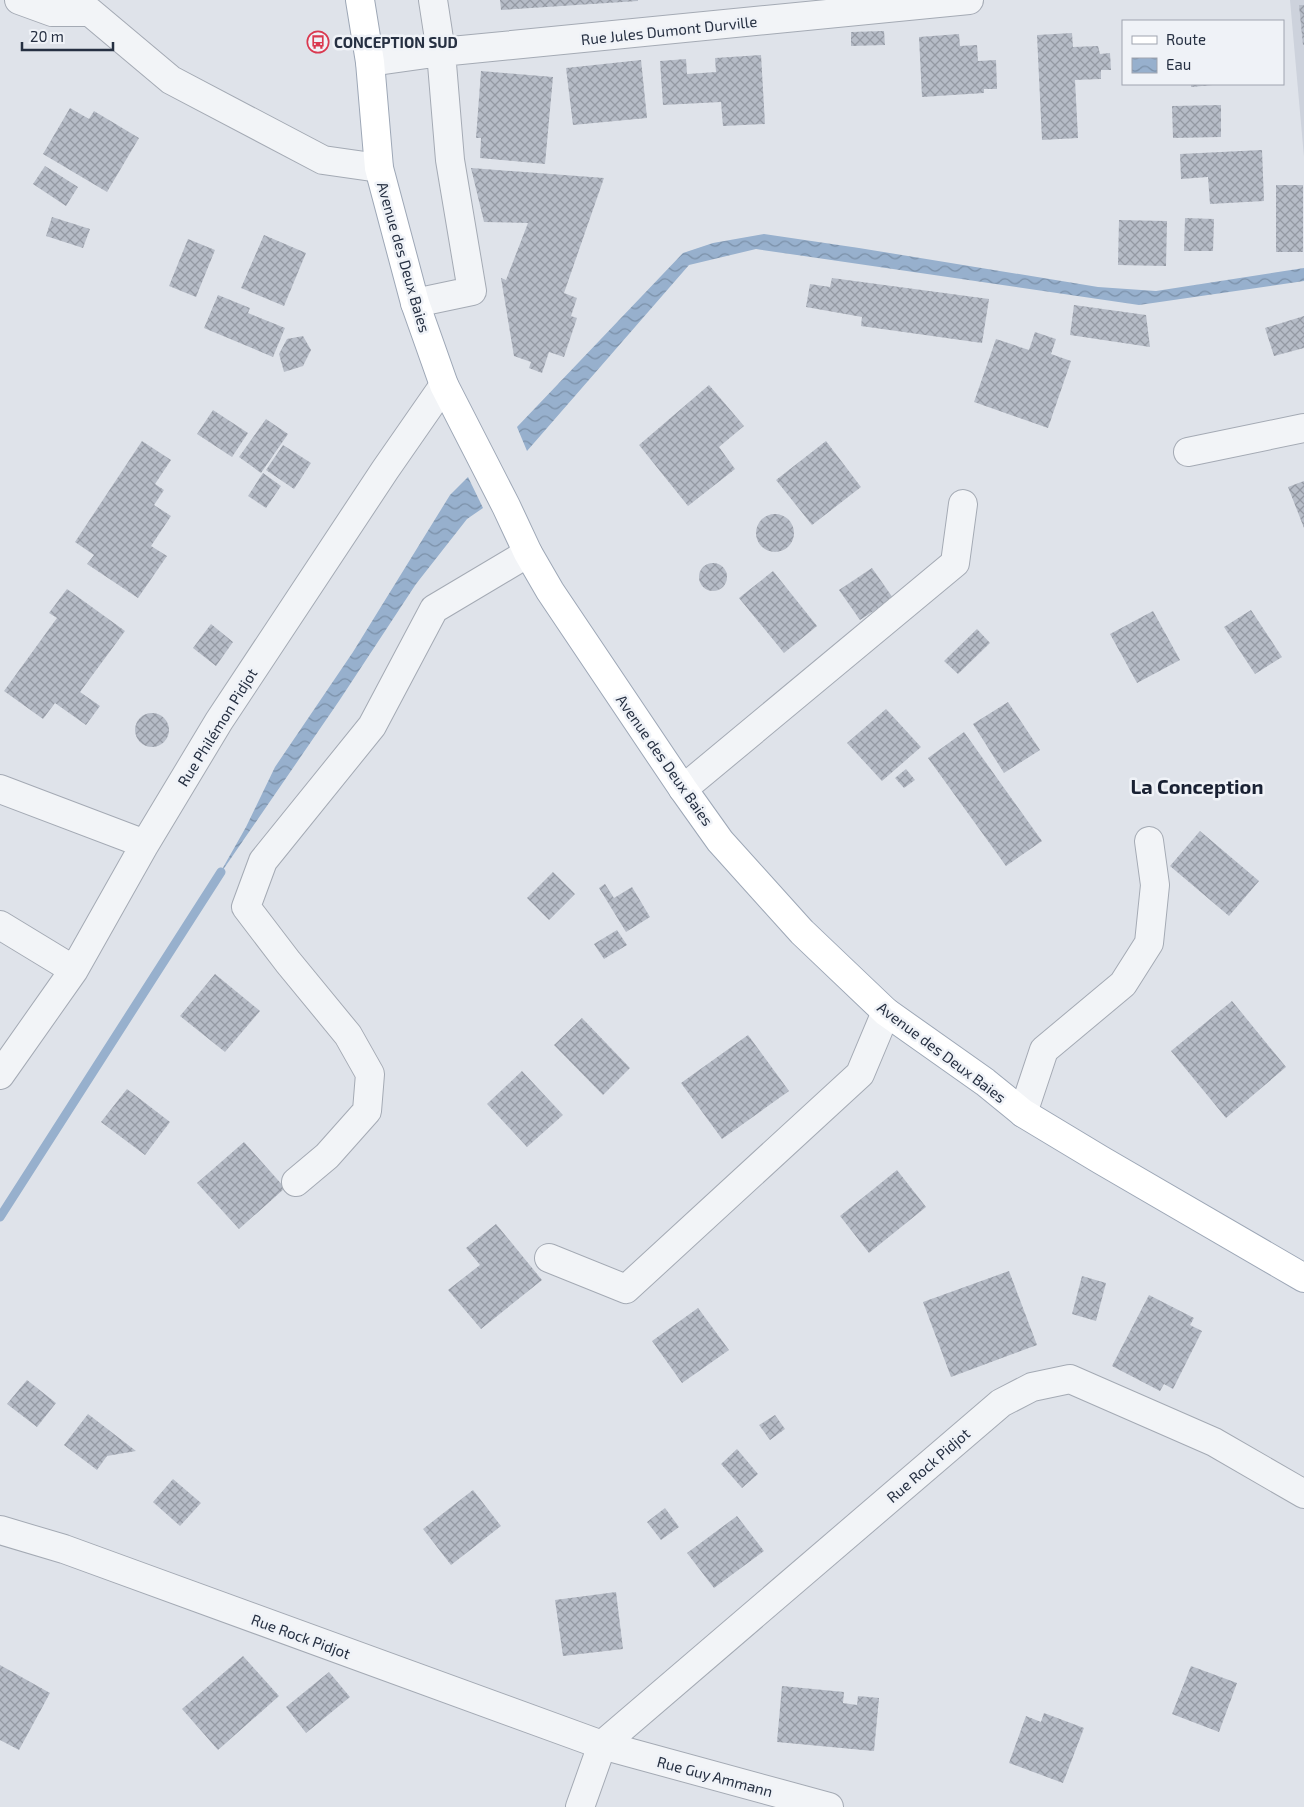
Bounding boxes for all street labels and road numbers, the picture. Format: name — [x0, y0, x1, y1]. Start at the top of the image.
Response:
street label: Rue Jules Dumont Durville — [580, 12, 758, 48]
street label: Avenue des Deux Baies — [374, 180, 434, 334]
street label: Rue Philémon Pidjot — [173, 664, 262, 790]
street label: Avenue des Deux Baies — [613, 691, 717, 829]
street label: Avenue des Deux Baies — [874, 998, 1010, 1106]
street label: Rue Rock Pidjot — [883, 1424, 974, 1507]
street label: Rue Rock Pidjot — [249, 1610, 353, 1663]
street label: Rue Guy Ammann — [655, 1752, 775, 1800]

